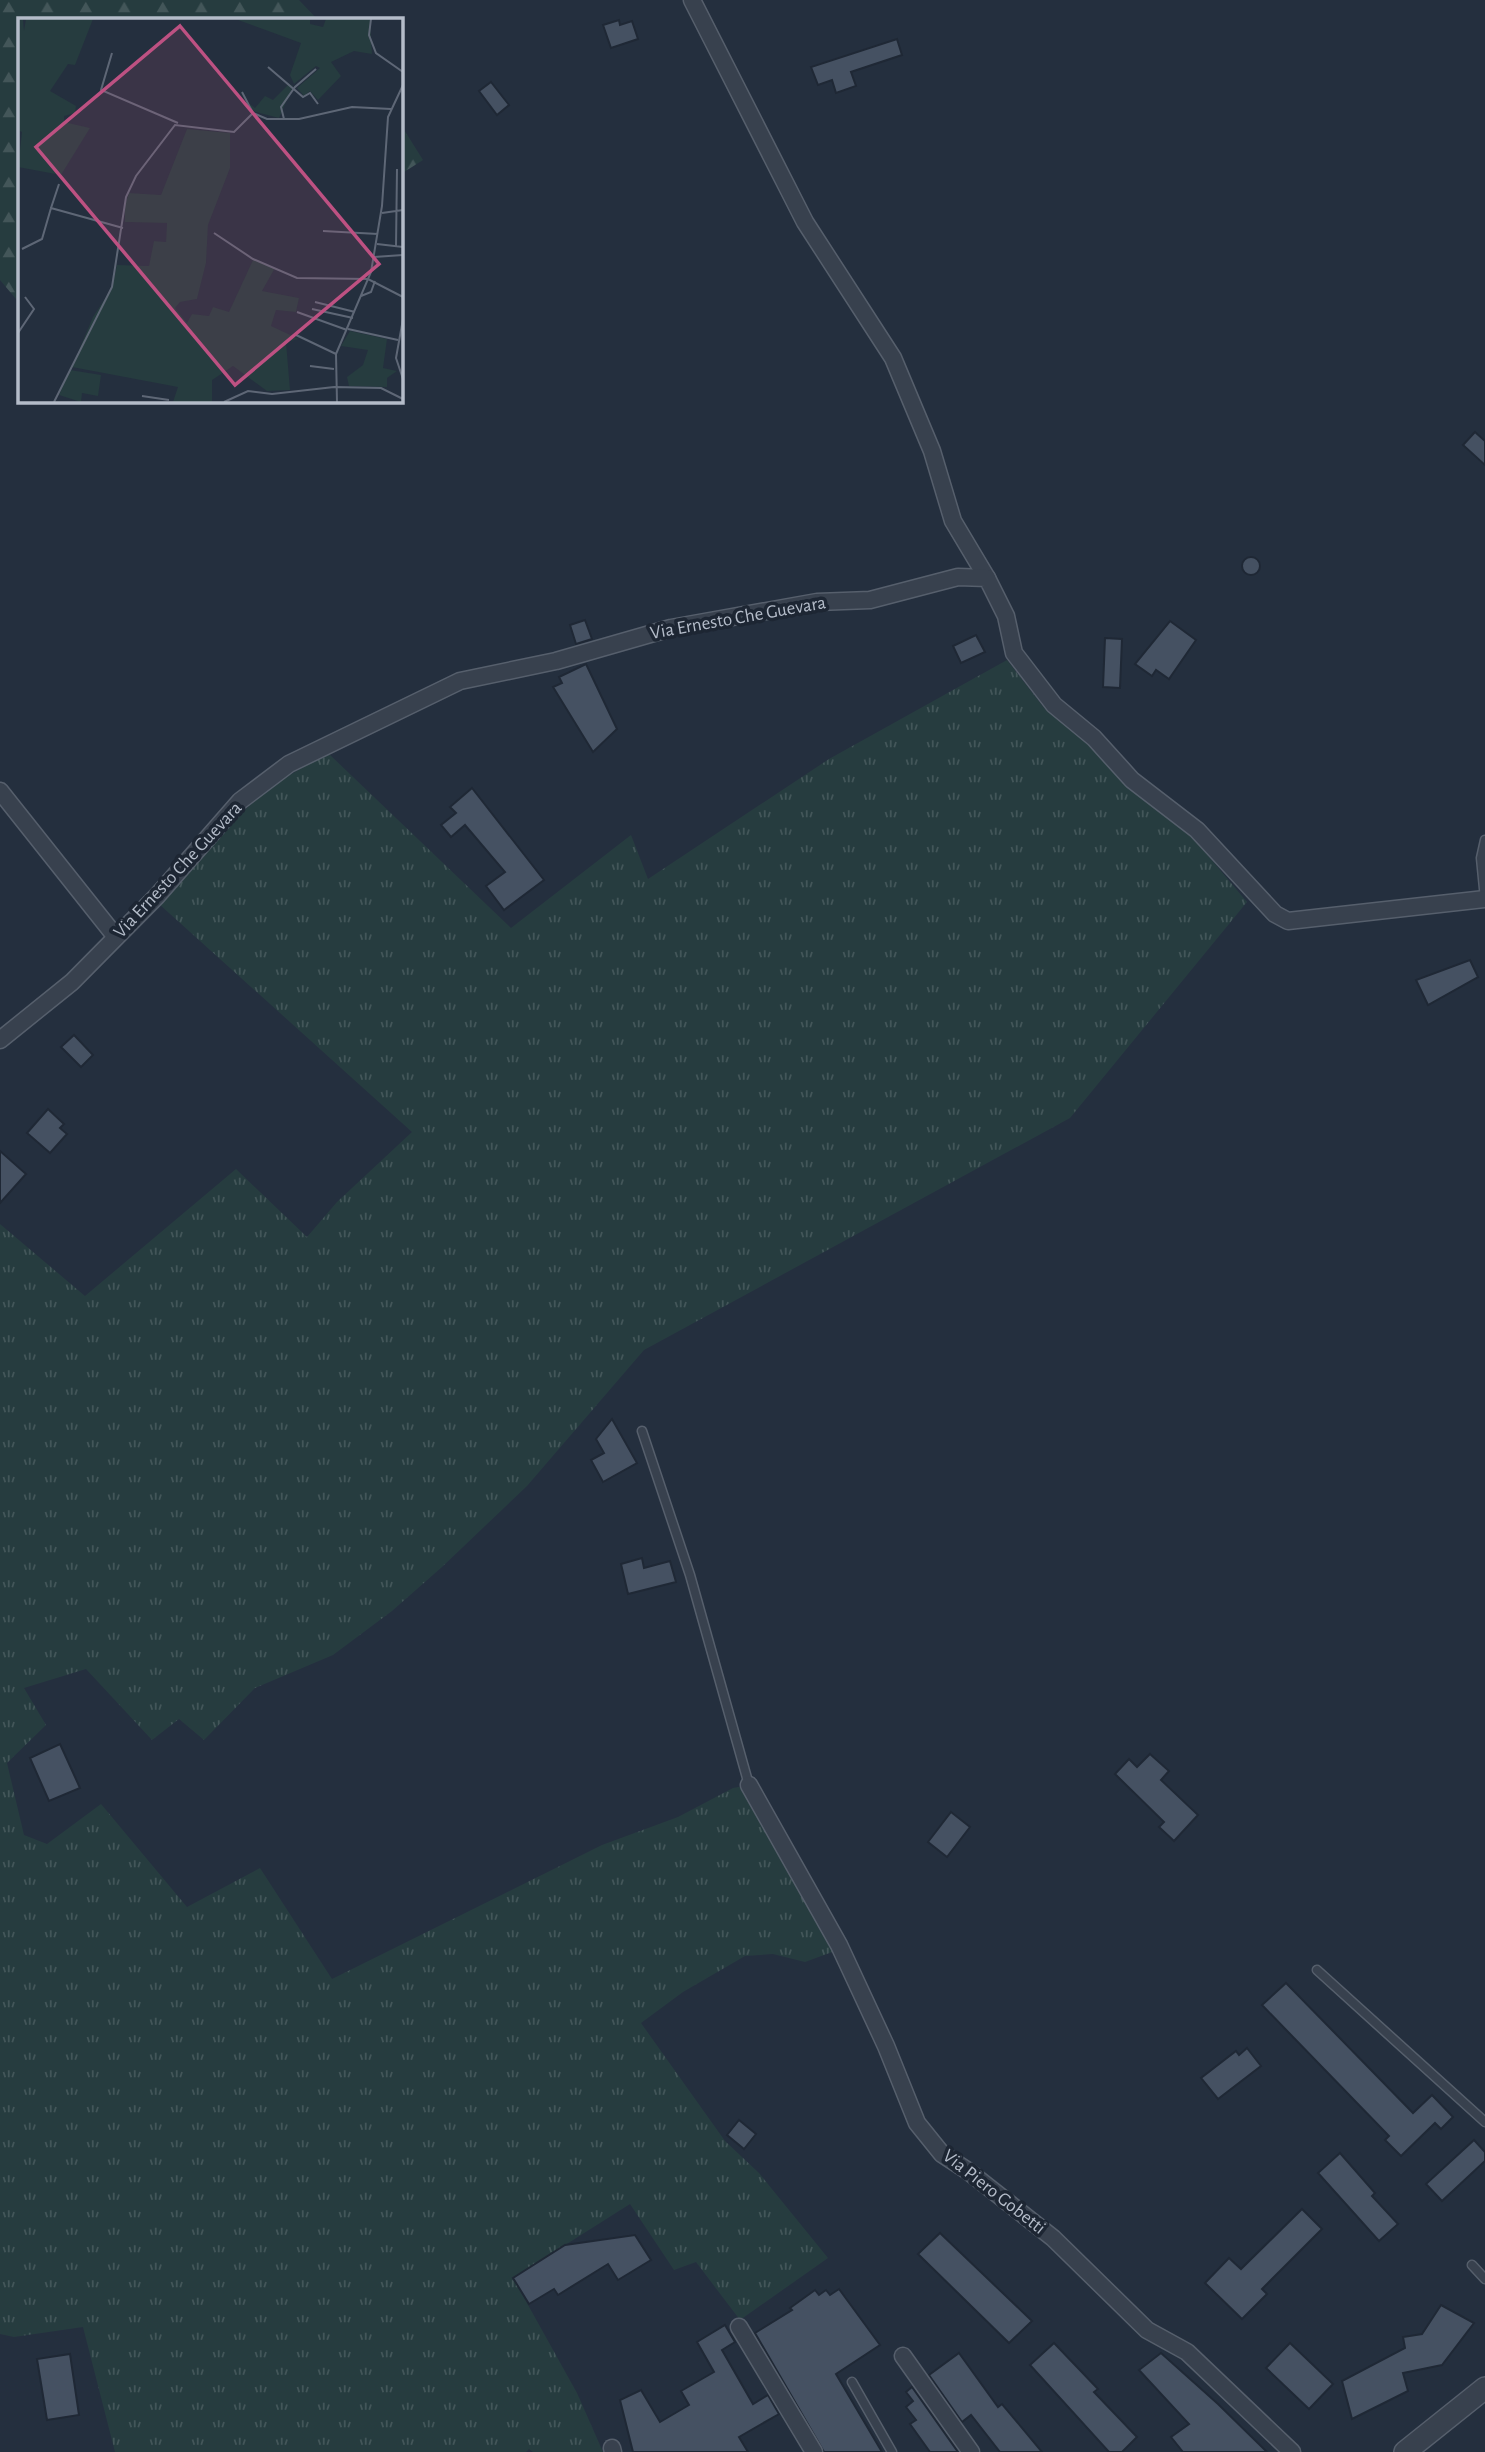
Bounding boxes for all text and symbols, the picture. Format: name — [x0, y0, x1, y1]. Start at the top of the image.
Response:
inset map — [18, 18, 402, 402]
street label: Via Ernesto Che Guevara — [649, 593, 828, 643]
street label: Via Ernesto Che Guevara — [110, 798, 246, 942]
street label: Via Piero Gobetti — [939, 2146, 1049, 2238]

